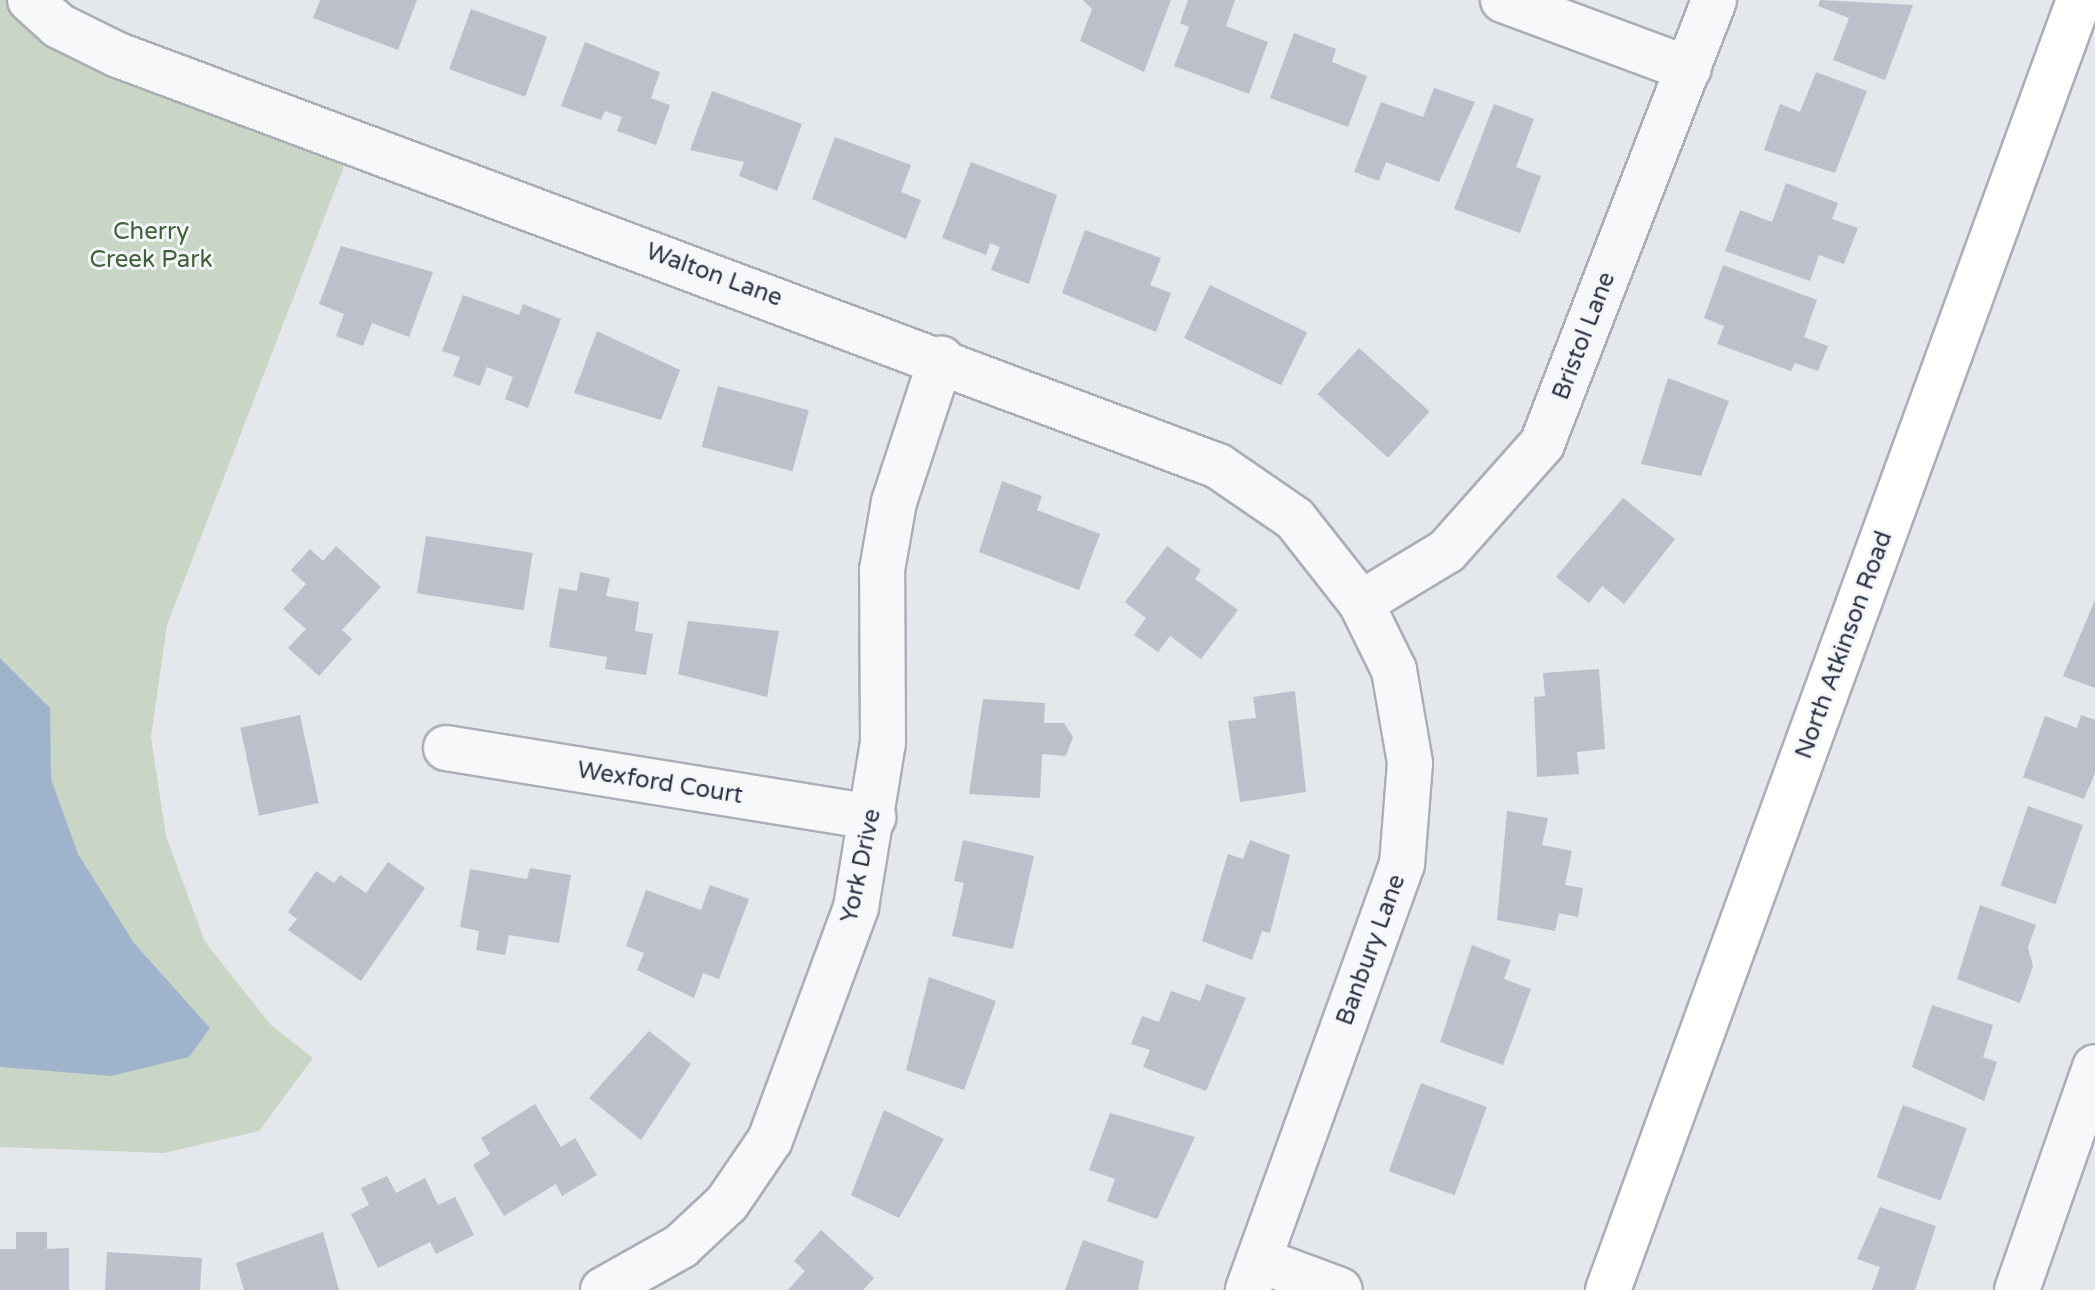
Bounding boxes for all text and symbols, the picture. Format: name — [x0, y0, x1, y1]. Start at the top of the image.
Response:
park label: Cherry Creek Park — [89, 218, 213, 274]
street label: Walton Lane — [642, 237, 786, 313]
street label: Bristol Lane — [1546, 268, 1622, 404]
street label: North Atkinson Road — [1789, 527, 1899, 763]
street label: Wexford Court — [575, 756, 745, 810]
street label: York Drive — [835, 806, 887, 926]
street label: Banbury Lane — [1330, 871, 1412, 1029]

